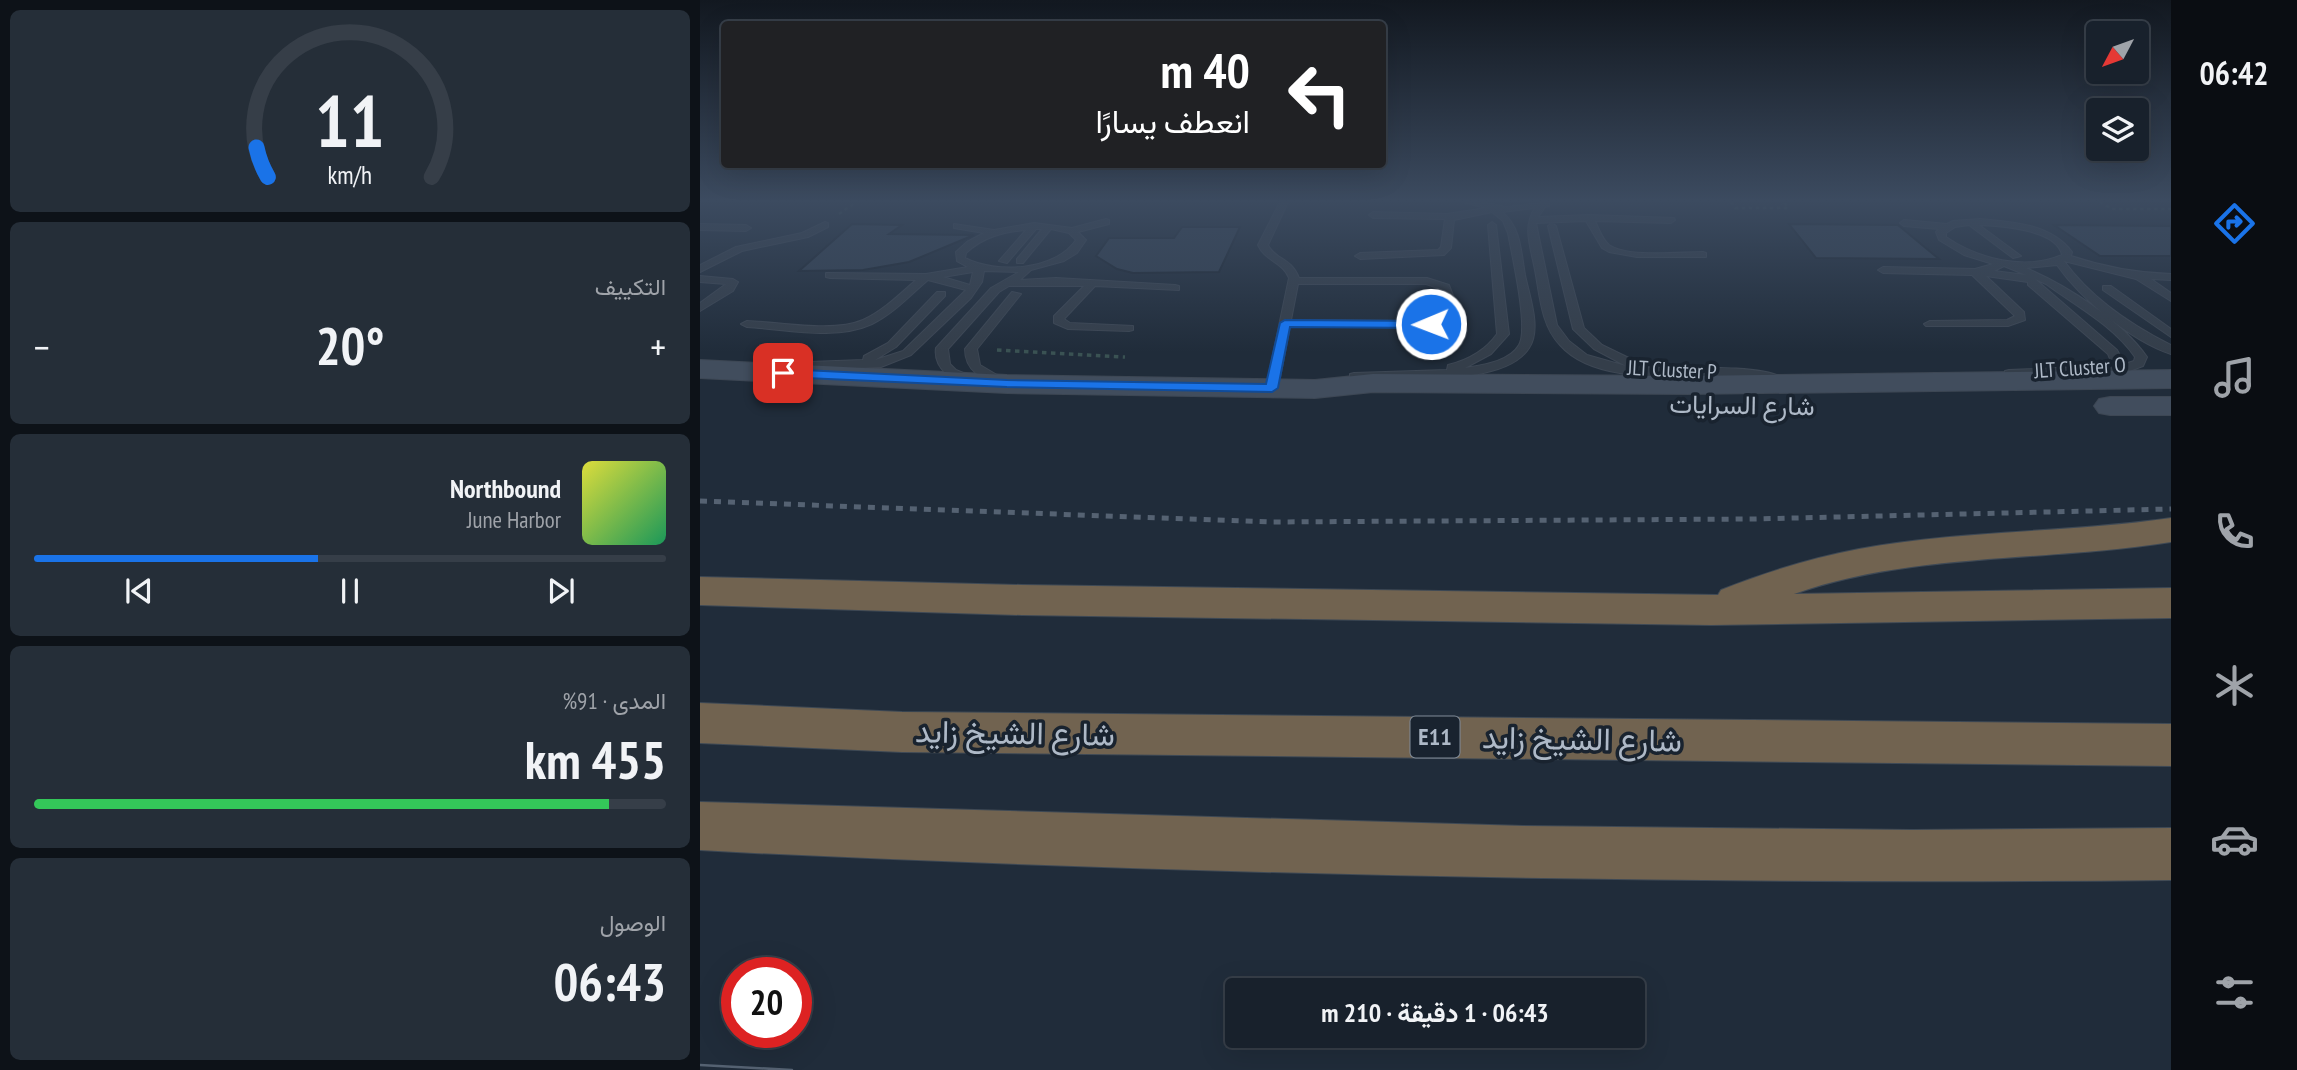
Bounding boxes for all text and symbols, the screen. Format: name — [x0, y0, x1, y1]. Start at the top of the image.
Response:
north arrow — [2086, 21, 2149, 84]
map controls — [2086, 21, 2149, 161]
text: 40 m — [1161, 38, 1250, 102]
icon: left — [1274, 49, 1365, 140]
text: 06:42 — [2199, 52, 2269, 94]
text: 11 — [315, 73, 385, 167]
button: layers — [2086, 98, 2149, 161]
text: انعطف يسارًا — [1095, 100, 1250, 142]
text: km/h — [328, 159, 372, 191]
icon: directions — [2210, 199, 2259, 248]
text: التكييف — [595, 272, 666, 301]
position arrow — [1394, 287, 1468, 361]
text: 20° — [316, 312, 384, 379]
text: − — [34, 322, 50, 371]
text: + — [650, 322, 666, 371]
pin — [753, 343, 813, 403]
street label: JLT Cluster O — [2032, 351, 2127, 384]
icon: music — [2210, 353, 2259, 402]
icon: arrive — [764, 354, 802, 392]
street label: JLT Cluster P — [1626, 354, 1717, 385]
street label: شارع السرايات — [1669, 387, 1815, 424]
text: Northbound — [450, 472, 561, 505]
text: June Harbor — [467, 505, 561, 534]
icon: phone — [2210, 507, 2259, 556]
icon: previous — [120, 572, 158, 610]
icon: pause — [331, 572, 369, 610]
icon: next — [542, 572, 580, 610]
icon: climate — [2210, 661, 2259, 710]
text: المدى · 91% — [562, 686, 666, 715]
street label: شارع الشيخ زايد — [915, 709, 1115, 757]
street label: شارع الشيخ زايد — [1482, 715, 1682, 763]
road number: E11 — [1410, 716, 1460, 758]
text: 455 km — [525, 726, 666, 793]
icon: car — [2210, 815, 2259, 864]
text: الوصول — [600, 908, 666, 937]
text: 06:43 — [554, 948, 666, 1015]
speed limit sign: 20 — [721, 957, 812, 1048]
icon: filters — [2210, 968, 2259, 1017]
text: 06:43 · 1 دقيقة · 210 m — [1321, 996, 1549, 1029]

